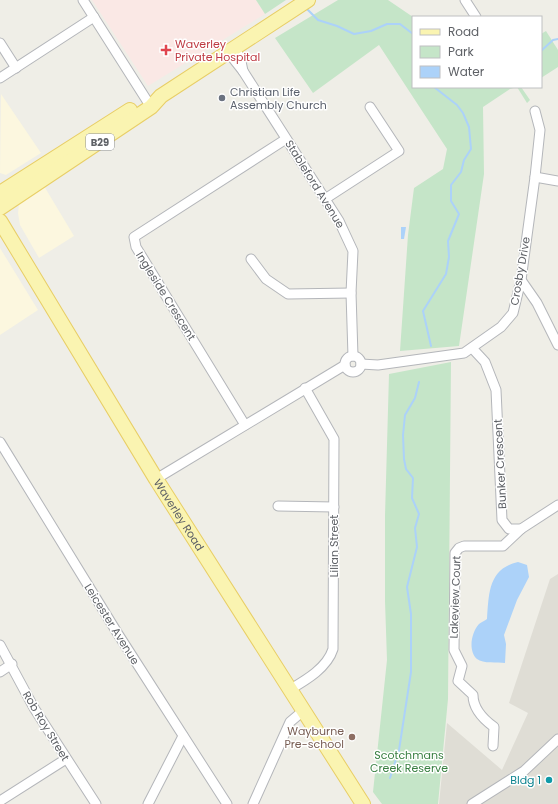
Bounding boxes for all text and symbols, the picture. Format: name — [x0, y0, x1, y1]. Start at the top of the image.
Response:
legend — [412, 16, 542, 88]
text: Road — [448, 23, 479, 40]
place label: Waverley Private Hospital — [175, 36, 260, 65]
text: Park — [448, 43, 475, 60]
marker: Waverley Private Hospital — [160, 44, 172, 56]
text: Water — [448, 63, 485, 80]
place label: Christian Life Assembly Church — [230, 84, 327, 113]
marker: Christian Life Assembly Church — [217, 93, 227, 103]
road number: B29 — [86, 134, 114, 150]
street label: Stableford Avenue — [281, 137, 349, 231]
street label: Crosby Drive — [506, 235, 534, 307]
street label: Ingleside Crescent — [132, 248, 200, 344]
street label: Bunker Crescent — [490, 419, 510, 509]
street label: Waverley Road — [150, 476, 208, 554]
street label: Lilian Street — [326, 515, 342, 577]
street label: Lakeview Court — [446, 555, 464, 639]
street label: Leicester Avenue — [81, 580, 143, 668]
street label: Rob Roy Street — [19, 688, 73, 764]
place label: Wayburne Pre-school — [284, 723, 344, 752]
marker: Wayburne Pre-school — [347, 732, 357, 742]
park label: Scotchmans Creek Reserve — [370, 747, 448, 776]
place label: Bldg 1 — [510, 772, 541, 788]
marker: Bldg 1 — [544, 775, 554, 785]

